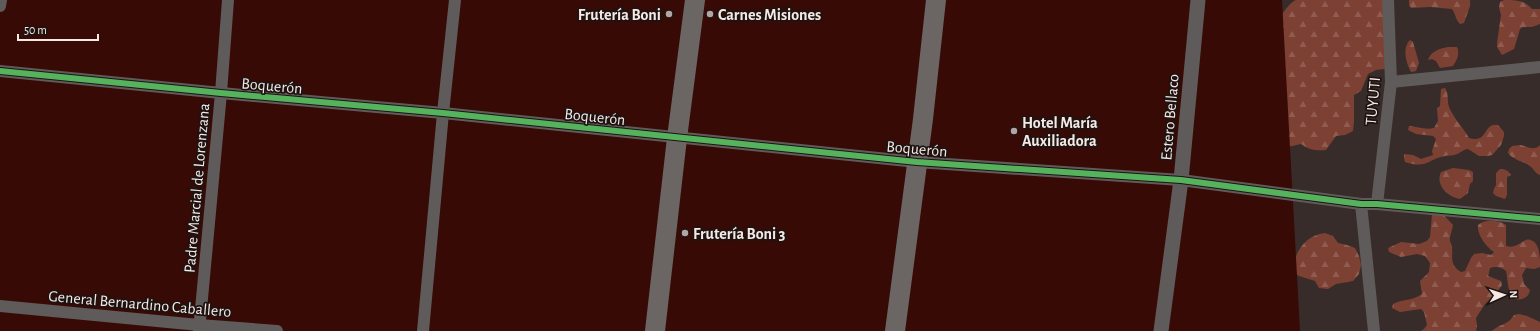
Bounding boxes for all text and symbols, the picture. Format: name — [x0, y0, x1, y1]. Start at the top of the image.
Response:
place label: Frutería Boni — [578, 7, 661, 23]
place label: Carnes Misiones — [718, 7, 821, 23]
marker: Frutería Boni — [664, 9, 674, 19]
marker: Carnes Misiones — [705, 9, 715, 19]
scale bar — [18, 16, 98, 42]
text: 50 m — [24, 24, 47, 36]
street label: Estero Bellaco — [1158, 73, 1182, 161]
street label: Boquerón — [241, 75, 303, 97]
street label: TUYUTI — [1363, 76, 1383, 126]
street label: Padre Marcial de Lorenzana — [182, 103, 212, 274]
street label: Boquerón — [564, 106, 626, 128]
place label: Hotel María Auxiliadora — [1022, 115, 1098, 149]
marker: Hotel María Auxiliadora — [1009, 126, 1019, 136]
street label: Boquerón — [886, 138, 948, 160]
place label: Frutería Boni 3 — [693, 226, 786, 242]
marker: Frutería Boni 3 — [680, 228, 690, 238]
north arrow — [1484, 275, 1524, 315]
street label: General Bernardino Caballero — [48, 288, 232, 320]
text: N — [1508, 290, 1519, 299]

